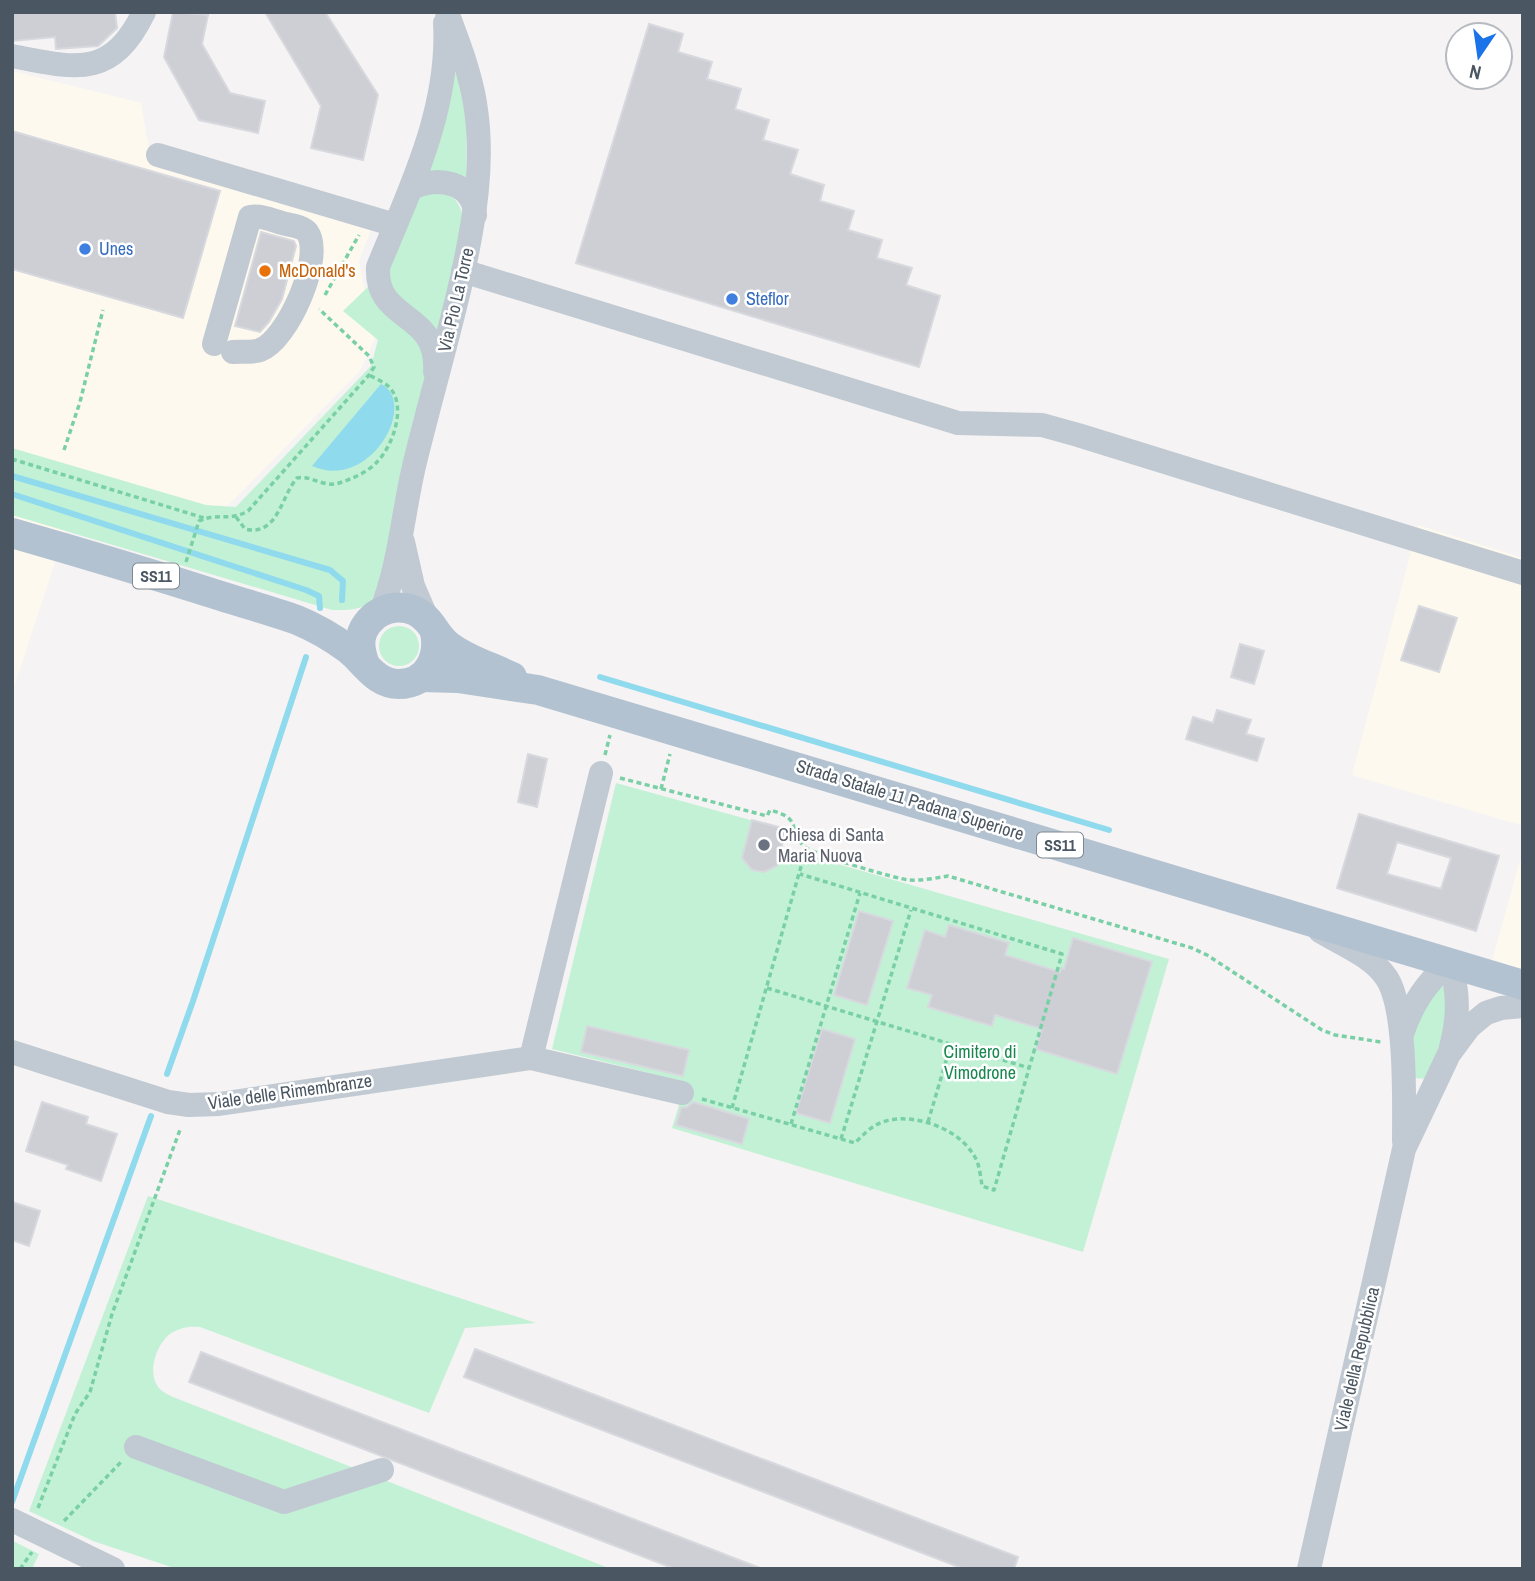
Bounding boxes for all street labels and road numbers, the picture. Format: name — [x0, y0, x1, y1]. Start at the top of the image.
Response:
street label: Via Pio La Torre — [431, 245, 480, 354]
road number: SS11 — [133, 564, 179, 589]
street label: Strada Statale 11 Padana Superiore — [793, 753, 1027, 846]
road number: SS11 — [1037, 832, 1083, 858]
street label: Viale delle Rimembranze — [206, 1068, 374, 1115]
street label: Viale della Repubblica — [1328, 1284, 1385, 1434]

